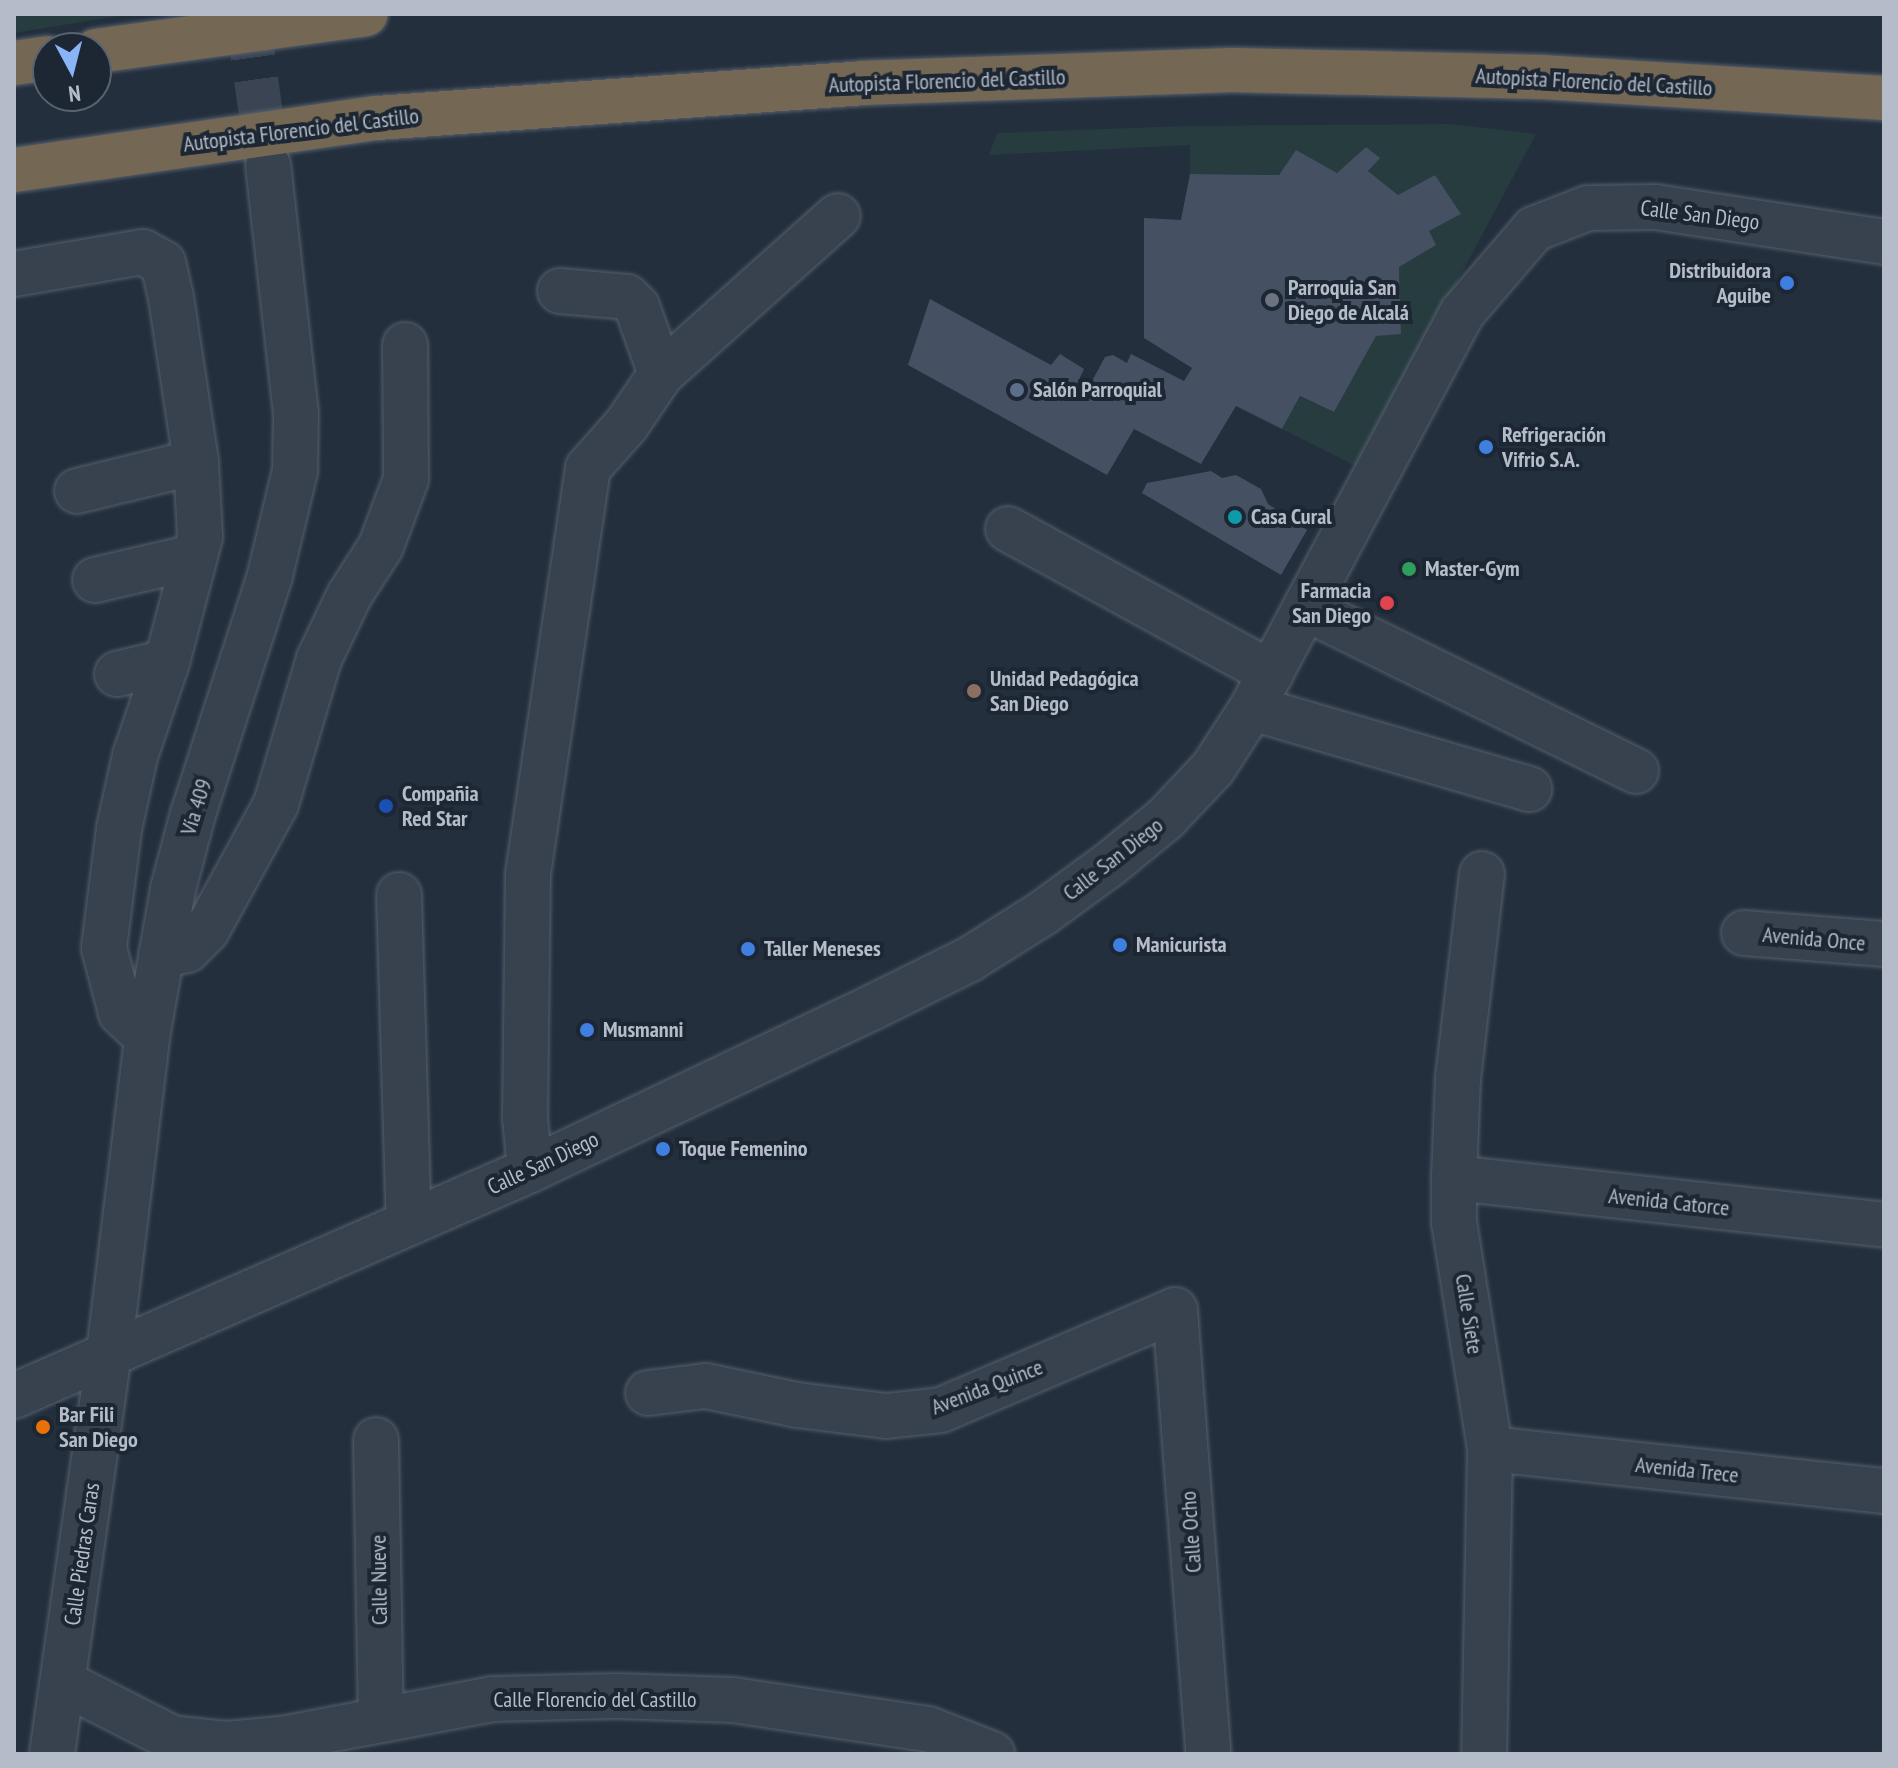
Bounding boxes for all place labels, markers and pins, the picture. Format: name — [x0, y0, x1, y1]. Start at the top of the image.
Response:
place label: Distribuidora Aguibe — [1669, 257, 1771, 308]
place label: Parroquia San Diego de Alcalá — [1288, 274, 1409, 326]
marker: Distribuidora Aguibe — [1778, 274, 1796, 292]
marker: Parroquia San Diego de Alcalá — [1263, 291, 1281, 309]
place label: Salón Parroquial — [1033, 377, 1162, 403]
marker: Salón Parroquial — [1008, 381, 1026, 399]
place label: Refrigeración Vifrio S.A. — [1502, 421, 1606, 472]
marker: Refrigeración Vifrio S.A. — [1477, 438, 1495, 456]
place label: Casa Cural — [1251, 504, 1332, 530]
marker: Casa Cural — [1226, 508, 1244, 526]
place label: Master-Gym — [1425, 556, 1520, 582]
marker: Master-Gym — [1400, 560, 1418, 578]
place label: Farmacia San Diego — [1292, 577, 1371, 628]
marker: Farmacia San Diego — [1378, 594, 1396, 612]
place label: Unidad Pedagógica San Diego — [990, 665, 1138, 716]
marker: Unidad Pedagógica San Diego — [965, 682, 983, 700]
place label: Compañia Red Star — [402, 780, 479, 832]
marker: Compañia Red Star — [377, 797, 395, 815]
place label: Manicurista — [1136, 932, 1227, 958]
place label: Taller Meneses — [764, 936, 881, 962]
marker: Manicurista — [1111, 936, 1129, 954]
marker: Taller Meneses — [739, 940, 757, 958]
place label: Musmanni — [603, 1017, 683, 1043]
marker: Musmanni — [578, 1021, 596, 1039]
place label: Toque Femenino — [679, 1136, 808, 1162]
marker: Toque Femenino — [654, 1140, 672, 1158]
place label: Bar Fili San Diego — [59, 1401, 138, 1452]
marker: Bar Fili San Diego — [34, 1418, 52, 1436]

